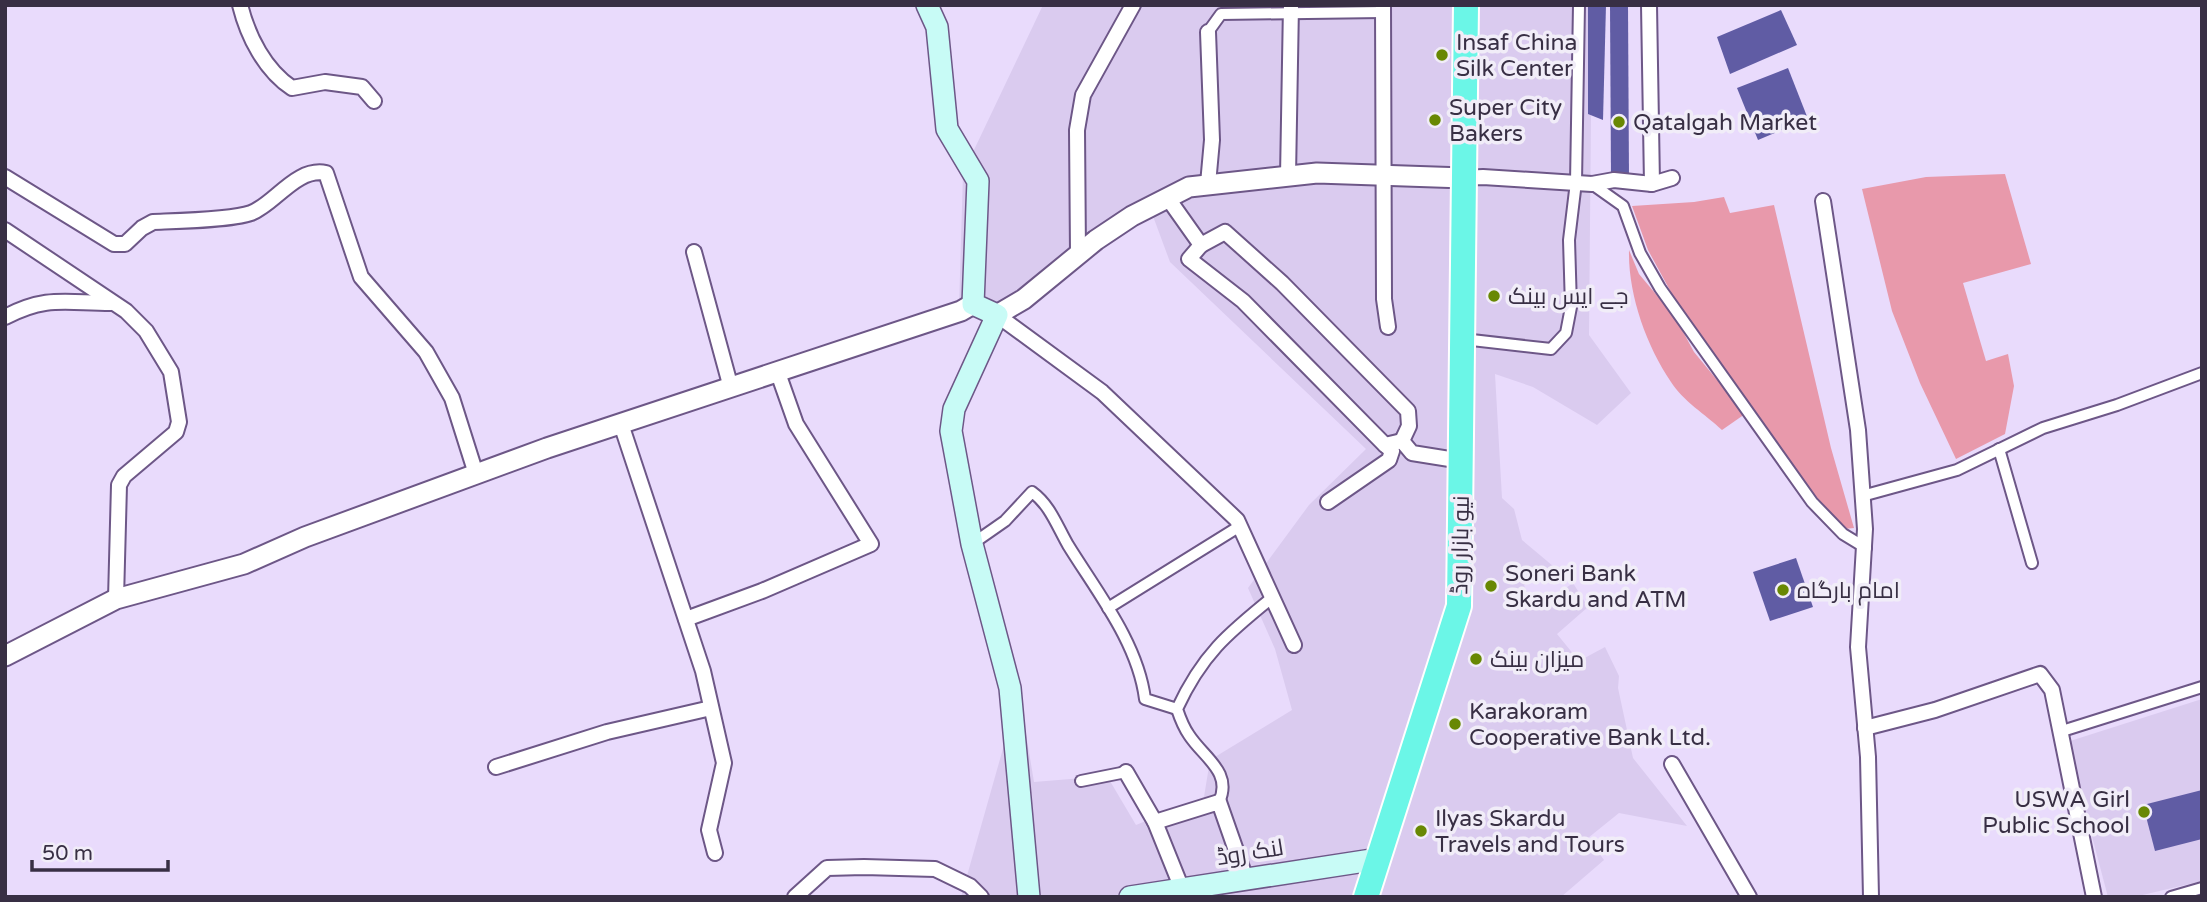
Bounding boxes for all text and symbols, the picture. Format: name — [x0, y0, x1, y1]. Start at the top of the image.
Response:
place label: Insaf China Silk Center — [1456, 29, 1577, 83]
marker: Insaf China Silk Center — [1434, 47, 1450, 63]
place label: Super City Bakers — [1449, 94, 1562, 148]
place label: Qatalgah Market — [1633, 109, 1817, 137]
marker: Super City Bakers — [1427, 112, 1443, 128]
marker: Qatalgah Market — [1611, 114, 1627, 130]
place label: جے ایس بینک — [1508, 283, 1628, 311]
marker: جے ایس بینک — [1486, 288, 1502, 304]
street label: نیو بازار روڈ — [1446, 495, 1476, 595]
place label: Soneri Bank Skardu and ATM — [1505, 560, 1687, 614]
place label: امام بارگاہ — [1797, 577, 1900, 606]
marker: Soneri Bank Skardu and ATM — [1483, 578, 1499, 594]
marker: امام بارگاہ — [1775, 582, 1791, 598]
place label: میزان بینک — [1490, 646, 1584, 674]
marker: میزان بینک — [1468, 651, 1484, 667]
place label: Karakoram Cooperative Bank Ltd. — [1469, 698, 1711, 752]
marker: Karakoram Cooperative Bank Ltd. — [1447, 716, 1463, 732]
place label: USWA Girl Public School — [1982, 786, 2130, 840]
marker: USWA Girl Public School — [2136, 804, 2152, 820]
place label: Ilyas Skardu Travels and Tours — [1435, 805, 1625, 859]
marker: Ilyas Skardu Travels and Tours — [1413, 823, 1429, 839]
scale bar — [32, 828, 168, 872]
street label: لنک روڈ — [1215, 834, 1286, 872]
text: 50 m — [42, 841, 93, 866]

